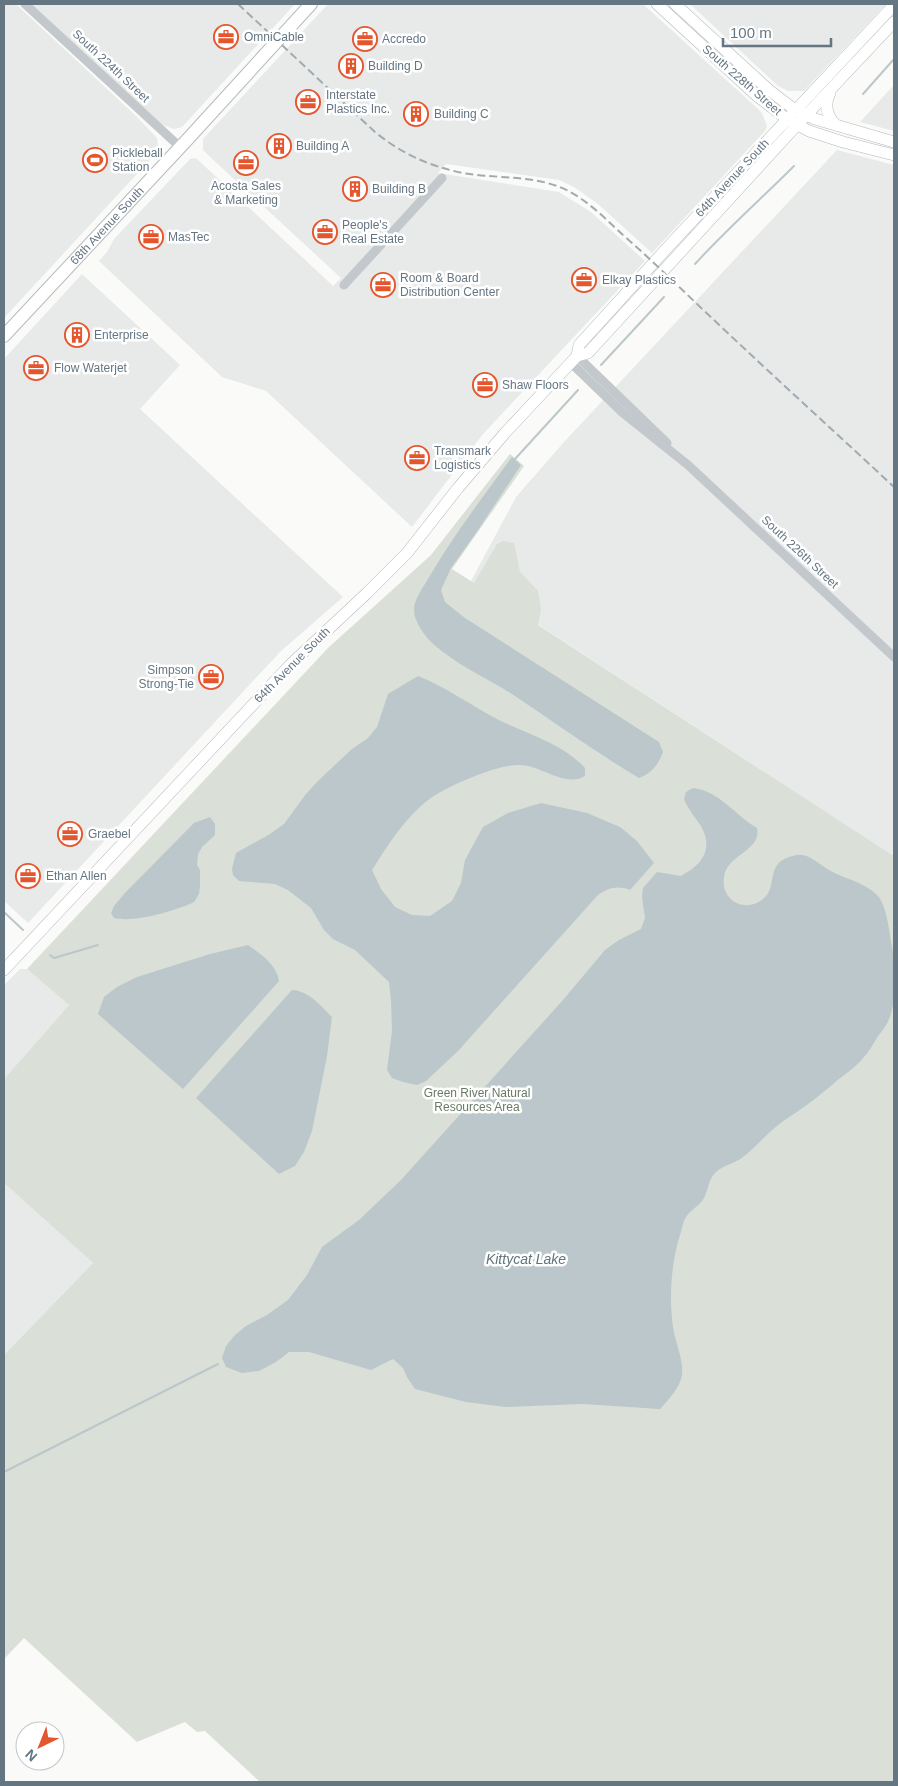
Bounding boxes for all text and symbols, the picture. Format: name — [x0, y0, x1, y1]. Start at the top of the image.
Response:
scale bar — [723, 15, 830, 47]
office icon: OmniCable — [213, 24, 239, 50]
text: 100 m — [730, 24, 772, 41]
office icon: Accredo — [352, 26, 378, 52]
street label: South 224th Street — [70, 27, 153, 106]
place label: OmniCable — [244, 30, 304, 44]
place label: Accredo — [382, 32, 426, 46]
street label: South 228th Street — [700, 42, 785, 119]
building icon: Building D — [338, 53, 364, 79]
place label: Building D — [368, 59, 423, 73]
place label: Interstate Plastics Inc. — [326, 88, 390, 116]
office icon: Interstate Plastics Inc. — [295, 89, 321, 115]
building icon: Building C — [403, 101, 429, 127]
place label: Building C — [434, 107, 489, 121]
building icon: Building A — [266, 133, 292, 159]
street label: 64th Avenue South — [692, 136, 772, 220]
place label: Building A — [296, 139, 349, 153]
place label: Pickleball Station — [112, 146, 163, 174]
sports icon: Pickleball Station — [82, 147, 108, 173]
office icon: Acosta Sales & Marketing — [233, 150, 259, 176]
building icon: Building B — [342, 176, 368, 202]
place label: Acosta Sales & Marketing — [211, 179, 281, 207]
place label: Building B — [372, 182, 426, 196]
street label: 68th Avenue South — [67, 184, 147, 267]
place label: People's Real Estate — [342, 218, 404, 246]
office icon: People's Real Estate — [312, 219, 338, 245]
office icon: MasTec — [138, 224, 164, 250]
place label: MasTec — [168, 230, 209, 244]
office icon: Elkay Plastics — [571, 267, 597, 293]
place label: Room & Board Distribution Center — [400, 271, 499, 299]
office icon: Room & Board Distribution Center — [370, 272, 396, 298]
place label: Elkay Plastics — [602, 273, 676, 287]
building icon: Enterprise — [64, 322, 90, 348]
place label: Enterprise — [94, 328, 149, 342]
office icon: Flow Waterjet — [23, 355, 49, 381]
place label: Flow Waterjet — [54, 361, 128, 375]
office icon: Shaw Floors — [472, 372, 498, 398]
place label: Shaw Floors — [502, 378, 569, 392]
place label: Transmark Logistics — [434, 444, 492, 472]
office icon: Transmark Logistics — [404, 445, 430, 471]
street label: South 226th Street — [759, 513, 842, 592]
street label: 64th Avenue South — [251, 624, 333, 706]
place label: Simpson Strong-Tie — [138, 663, 194, 691]
office icon: Simpson Strong-Tie — [198, 664, 224, 690]
office icon: Graebel — [57, 821, 83, 847]
place label: Graebel — [88, 827, 131, 841]
office icon: Ethan Allen — [15, 863, 41, 889]
place label: Ethan Allen — [46, 869, 107, 883]
park label: Green River Natural Resources Area — [424, 1086, 530, 1114]
water label: Kittycat Lake — [486, 1251, 566, 1267]
north arrow — [15, 1721, 65, 1771]
text: N — [22, 1746, 40, 1765]

